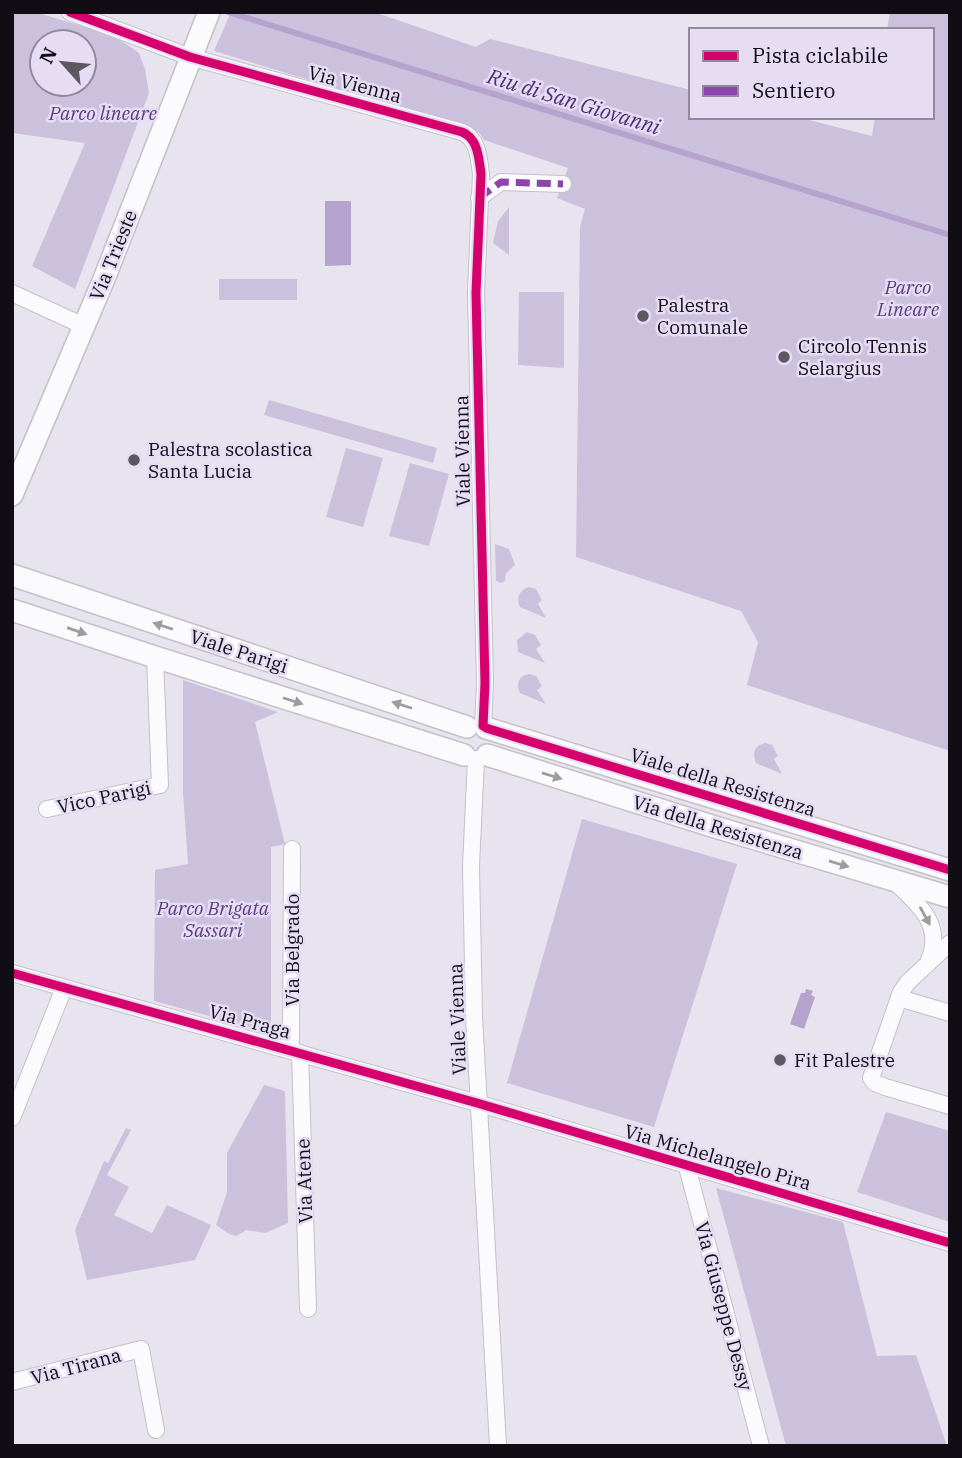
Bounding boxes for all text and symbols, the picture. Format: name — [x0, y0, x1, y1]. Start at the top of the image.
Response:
north arrow — [28, 28, 98, 98]
legend — [689, 28, 934, 119]
text: Pista ciclabile — [752, 41, 888, 69]
text: N — [34, 43, 62, 67]
street label: Via Vienna — [305, 60, 405, 108]
water label: Riu di San Giovanni — [483, 61, 664, 141]
text: Sentiero — [752, 76, 835, 104]
park label: Parco lineare — [48, 101, 158, 125]
street label: Via Trieste — [84, 206, 142, 304]
park label: Parco Lineare — [876, 275, 940, 321]
place label: Palestra Comunale — [657, 293, 748, 339]
marker: Palestra Comunale — [635, 308, 651, 324]
place label: Circolo Tennis Selargius — [798, 334, 927, 380]
marker: Circolo Tennis Selargius — [776, 349, 792, 365]
street label: Viale Vienna — [449, 395, 475, 507]
place label: Palestra scolastica Santa Lucia — [148, 437, 313, 483]
marker: Palestra scolastica Santa Lucia — [126, 452, 142, 468]
one-way arrow — [152, 620, 173, 630]
street label: Viale Parigi — [187, 624, 291, 678]
one-way arrow — [67, 627, 88, 637]
one-way arrow — [283, 697, 304, 707]
one-way arrow — [391, 699, 412, 710]
street label: Viale della Resistenza — [627, 742, 819, 822]
one-way arrow — [541, 771, 562, 781]
street label: Vico Parigi — [55, 775, 153, 819]
street label: Via della Resistenza — [630, 790, 806, 864]
one-way arrow — [829, 859, 850, 869]
street label: Via Belgrado — [280, 893, 304, 1007]
park label: Parco Brigata Sassari — [156, 896, 270, 942]
one-way arrow — [919, 906, 931, 926]
street label: Viale Vienna — [443, 963, 471, 1075]
street label: Via Praga — [206, 999, 294, 1043]
place label: Fit Palestre — [794, 1048, 895, 1072]
marker: Fit Palestre — [772, 1052, 788, 1068]
street label: Via Michelangelo Pira — [622, 1119, 814, 1195]
street label: Via Atene — [291, 1138, 317, 1224]
street label: Via Giuseppe Dessy — [690, 1219, 758, 1394]
street label: Via Tirana — [28, 1342, 124, 1390]

